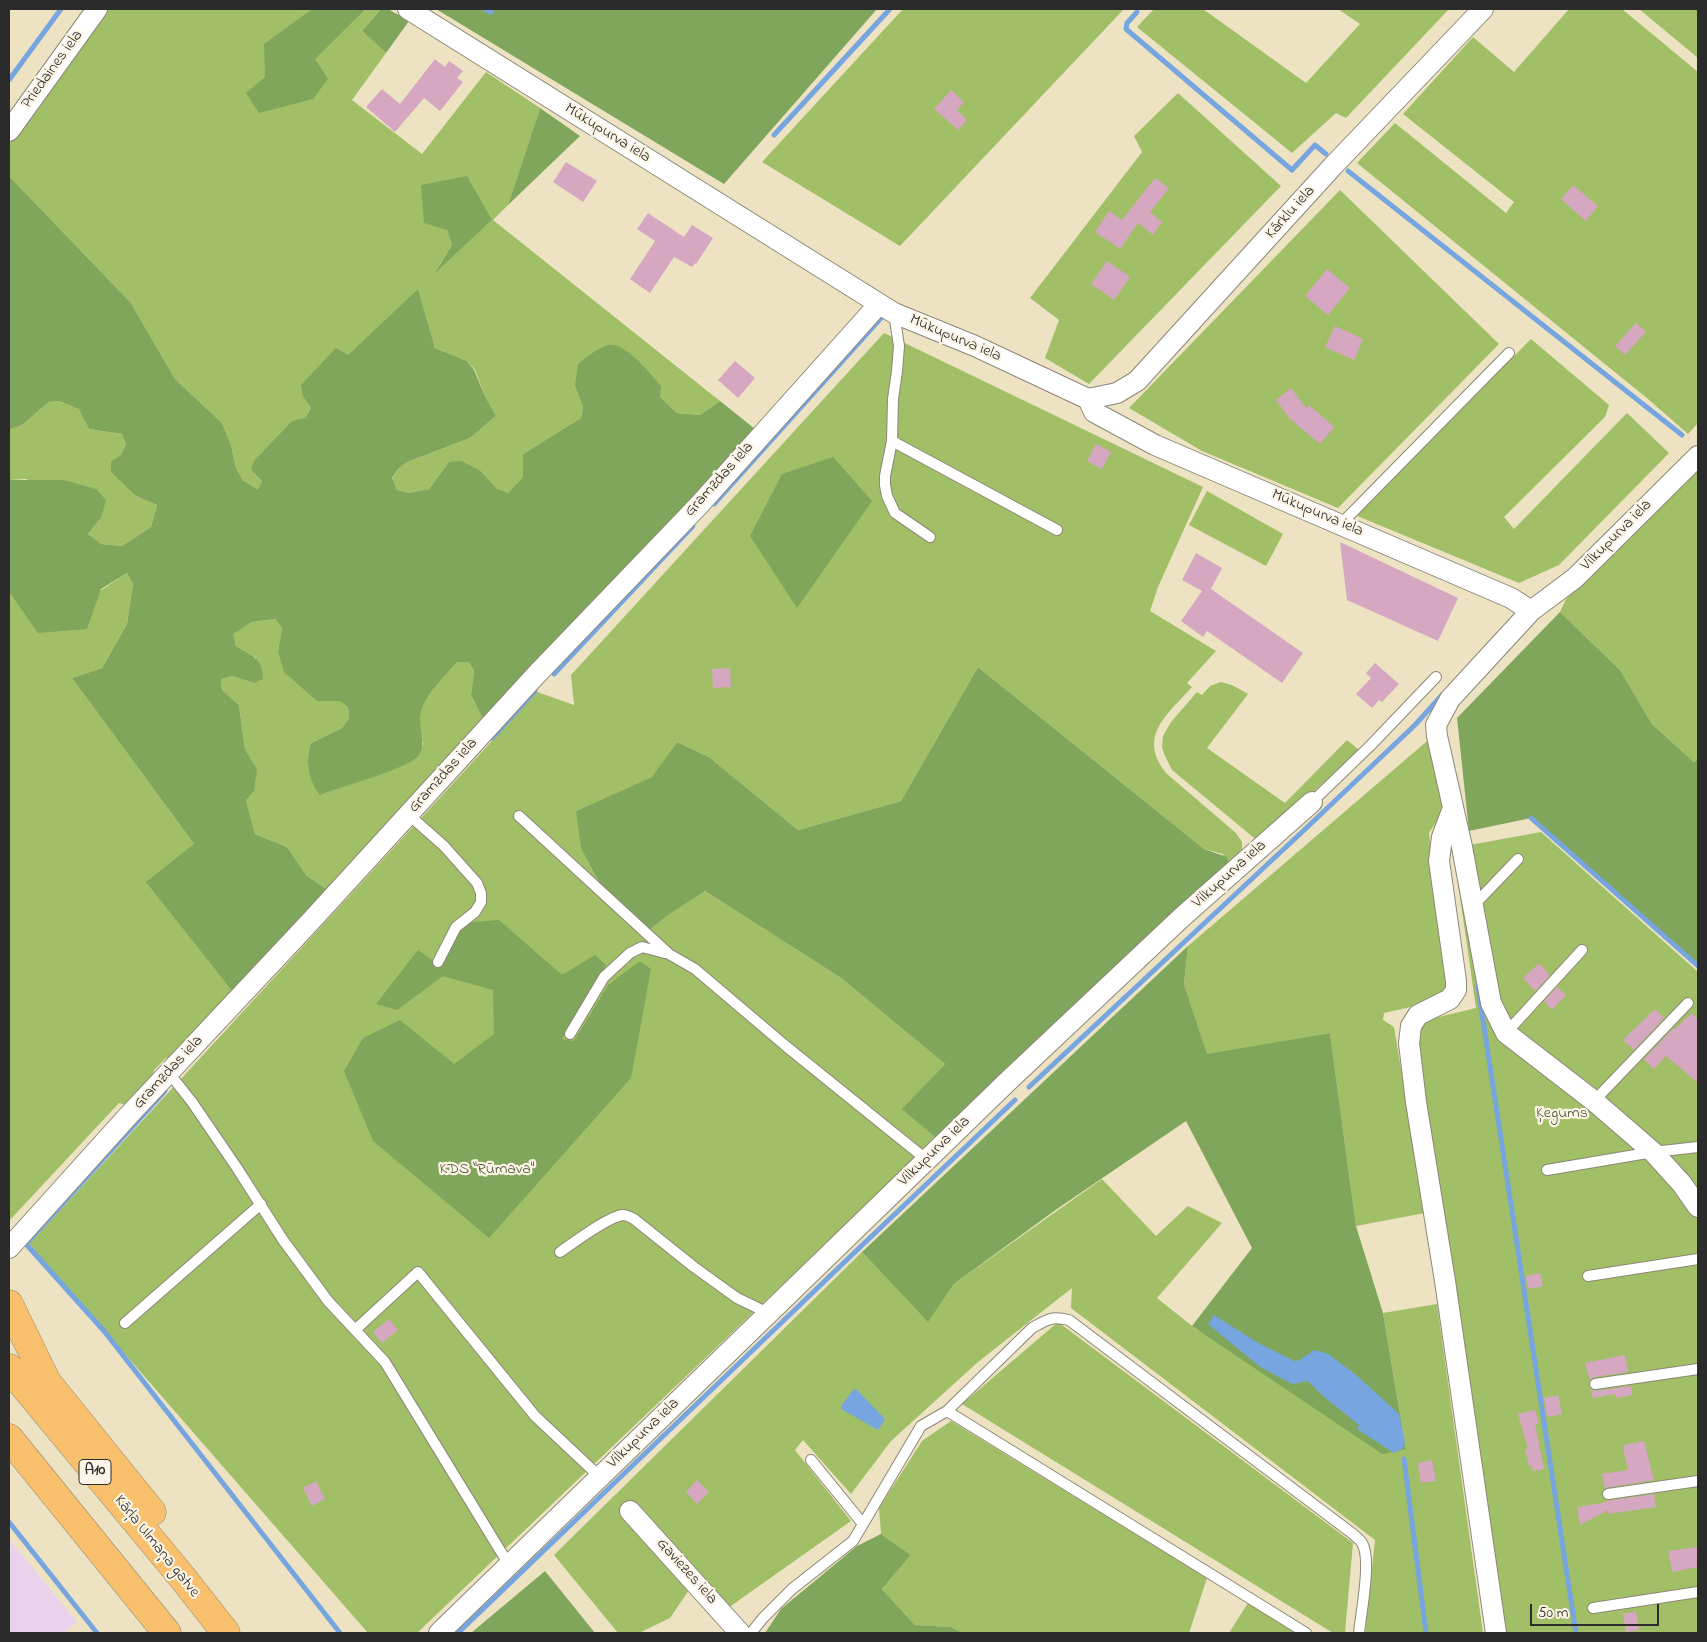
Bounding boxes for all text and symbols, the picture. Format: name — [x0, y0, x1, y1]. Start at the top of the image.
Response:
street label: Priedaines iela — [18, 27, 88, 113]
street label: Mūkupurva iela — [560, 100, 654, 168]
street label: Kārklu iela — [1262, 182, 1320, 244]
street label: Mūkupurva iela — [906, 311, 1004, 367]
street label: Gramzdas iela — [681, 439, 759, 521]
street label: Mūkupurva iela — [1268, 486, 1366, 542]
street label: Vilkupurva iela — [1577, 496, 1657, 576]
street label: Gramzdas iela — [405, 735, 483, 817]
street label: Vilkupurva iela — [1189, 837, 1271, 913]
street label: Gramzdas iela — [130, 1032, 208, 1114]
park label: Ķegums — [1536, 1104, 1588, 1124]
street label: Vilkupurva iela — [895, 1113, 975, 1191]
park label: KDS "Rūmava" — [439, 1160, 535, 1180]
street label: Vilkupurva iela — [604, 1395, 684, 1473]
road number: A10 — [79, 1460, 111, 1484]
street label: Kārļa Ulmaņa gatve — [109, 1492, 203, 1602]
street label: Gaviezes iela — [651, 1535, 721, 1609]
scale bar — [1532, 1594, 1661, 1626]
text: 50 m — [1538, 1602, 1568, 1624]

